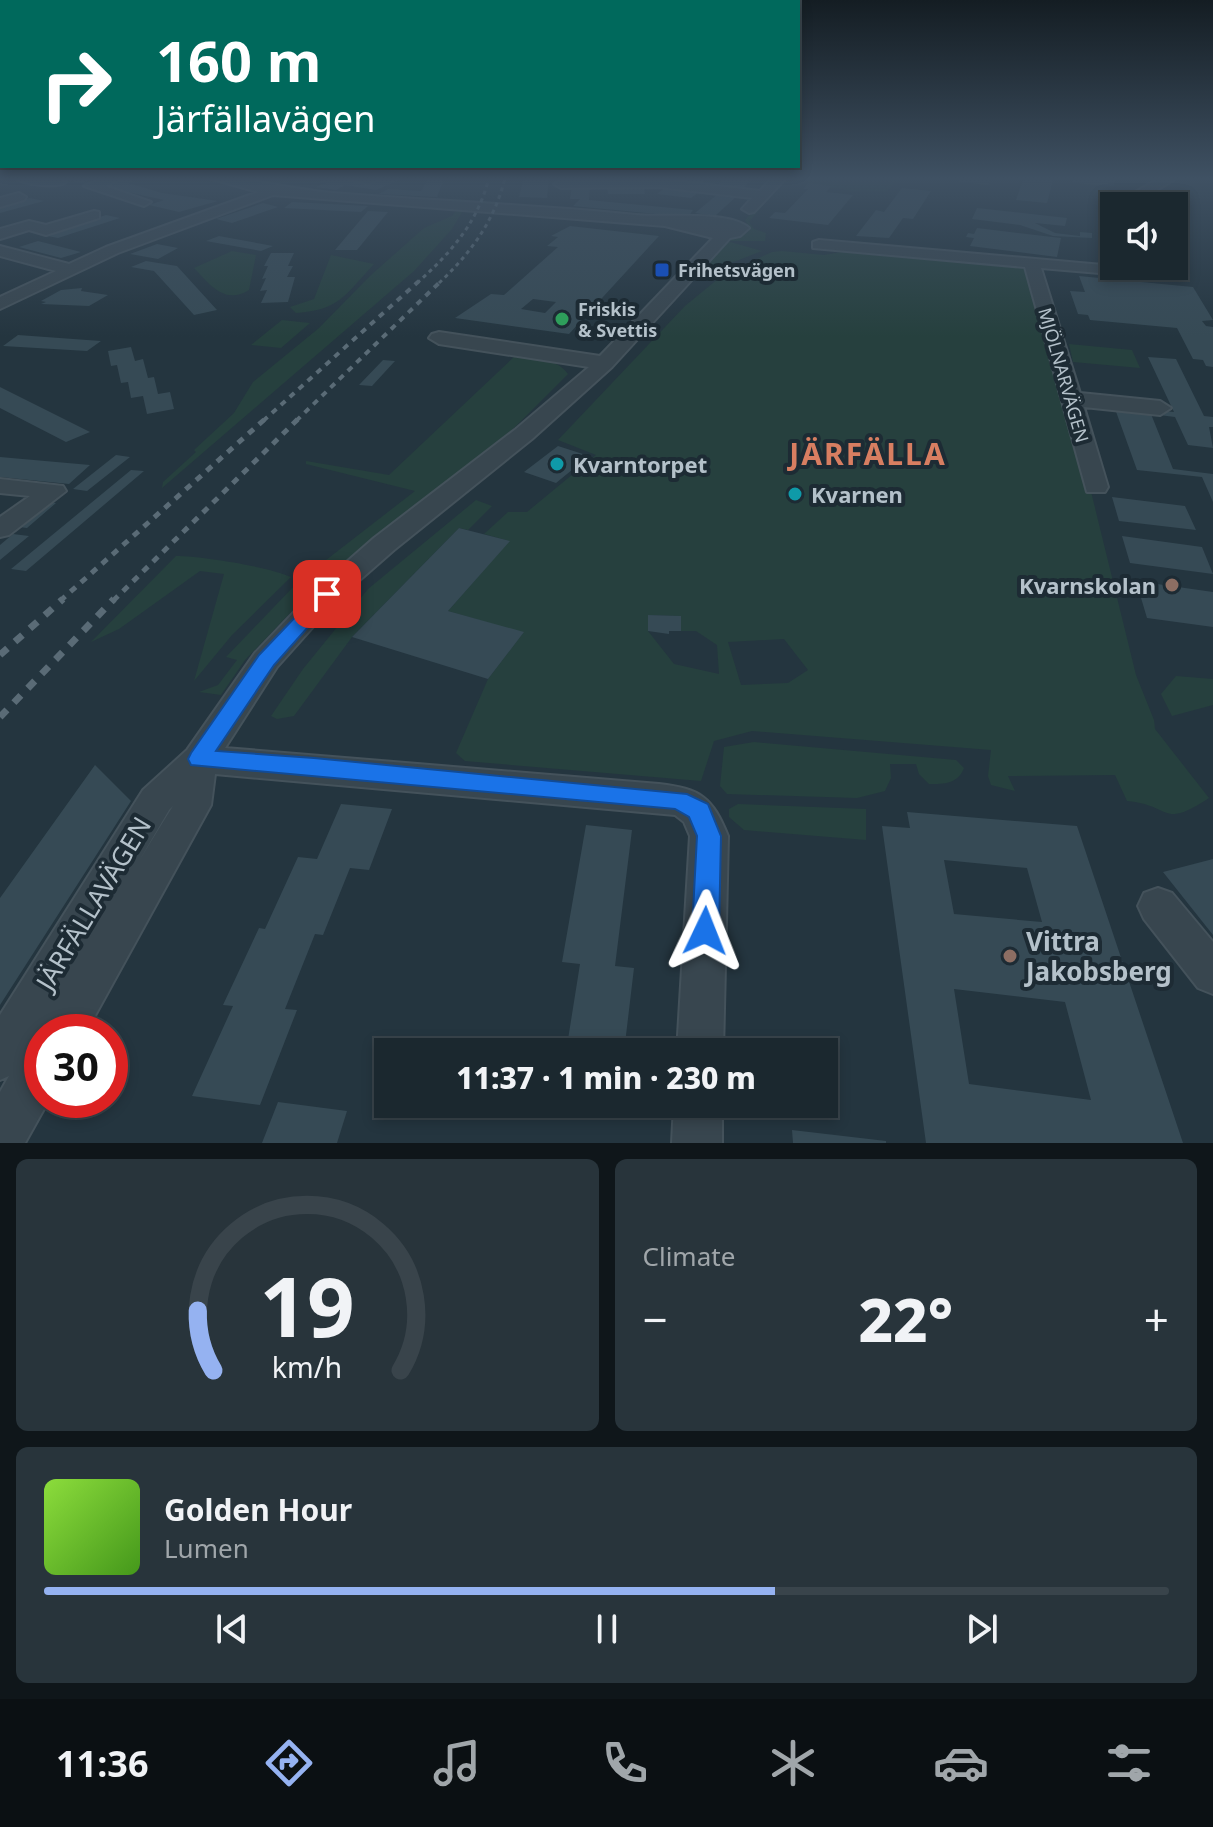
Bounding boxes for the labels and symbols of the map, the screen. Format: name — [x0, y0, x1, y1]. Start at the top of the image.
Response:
place label: Frihetsvägen — [678, 258, 796, 282]
marker: Frihetsvägen — [653, 261, 671, 279]
place label: Friskis & Svettis — [578, 297, 657, 342]
street label: MJÖLNARVÄGEN — [1033, 305, 1095, 445]
marker: Friskis & Svettis — [553, 310, 571, 328]
district label: JÄRFÄLLA — [786, 433, 947, 474]
place label: Kvarntorpet — [573, 449, 707, 479]
marker: Kvarntorpet — [548, 455, 566, 473]
place label: Kvarnen — [811, 479, 903, 509]
marker: Kvarnen — [786, 485, 804, 503]
pin — [293, 560, 361, 628]
place label: Kvarnskolan — [1019, 570, 1156, 600]
marker: Kvarnskolan — [1163, 576, 1181, 594]
street label: JÄRFÄLLAVÄGEN — [26, 810, 159, 999]
position arrow — [663, 889, 747, 973]
place label: Vittra Jakobsberg — [1024, 923, 1172, 989]
marker: Vittra Jakobsberg — [1001, 947, 1019, 965]
speed limit sign: 30 — [24, 1014, 128, 1118]

